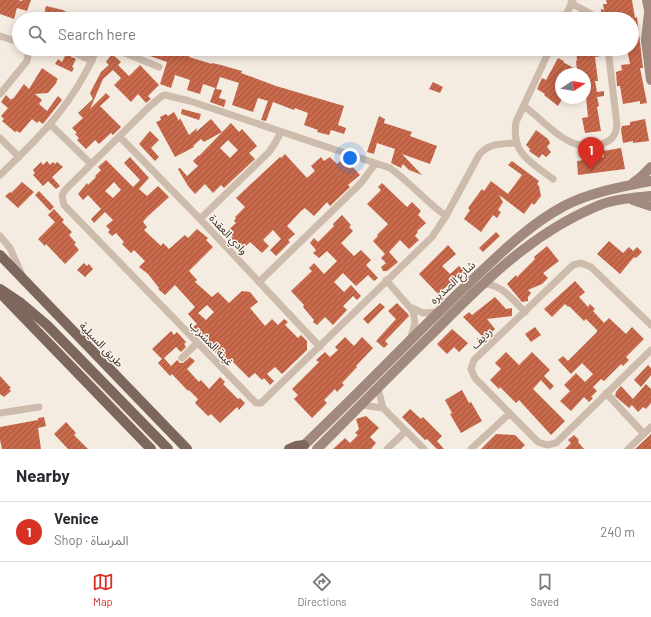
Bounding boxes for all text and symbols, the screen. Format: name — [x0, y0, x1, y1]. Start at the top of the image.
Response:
search box — [12, 12, 639, 56]
icon: search — [26, 23, 48, 45]
text: Search here — [58, 25, 136, 43]
north arrow — [555, 68, 591, 104]
pin: 1 — [578, 137, 604, 170]
your location — [340, 148, 360, 168]
street label: وادي العقدة — [204, 211, 251, 259]
street label: شارع الصديره — [427, 258, 479, 308]
street label: غينة المشرب — [186, 318, 237, 369]
street label: طريق السيلية — [77, 319, 127, 370]
street label: رديف — [468, 325, 495, 352]
text: Nearby — [16, 465, 70, 485]
text: Venice — [54, 509, 99, 527]
text: 1 — [27, 524, 31, 540]
text: 240 m — [600, 524, 635, 540]
text: Shop · المرساة — [54, 532, 129, 548]
tab: Map — [92, 571, 114, 608]
tab: Directions — [297, 571, 347, 608]
tab: Saved — [530, 571, 559, 608]

